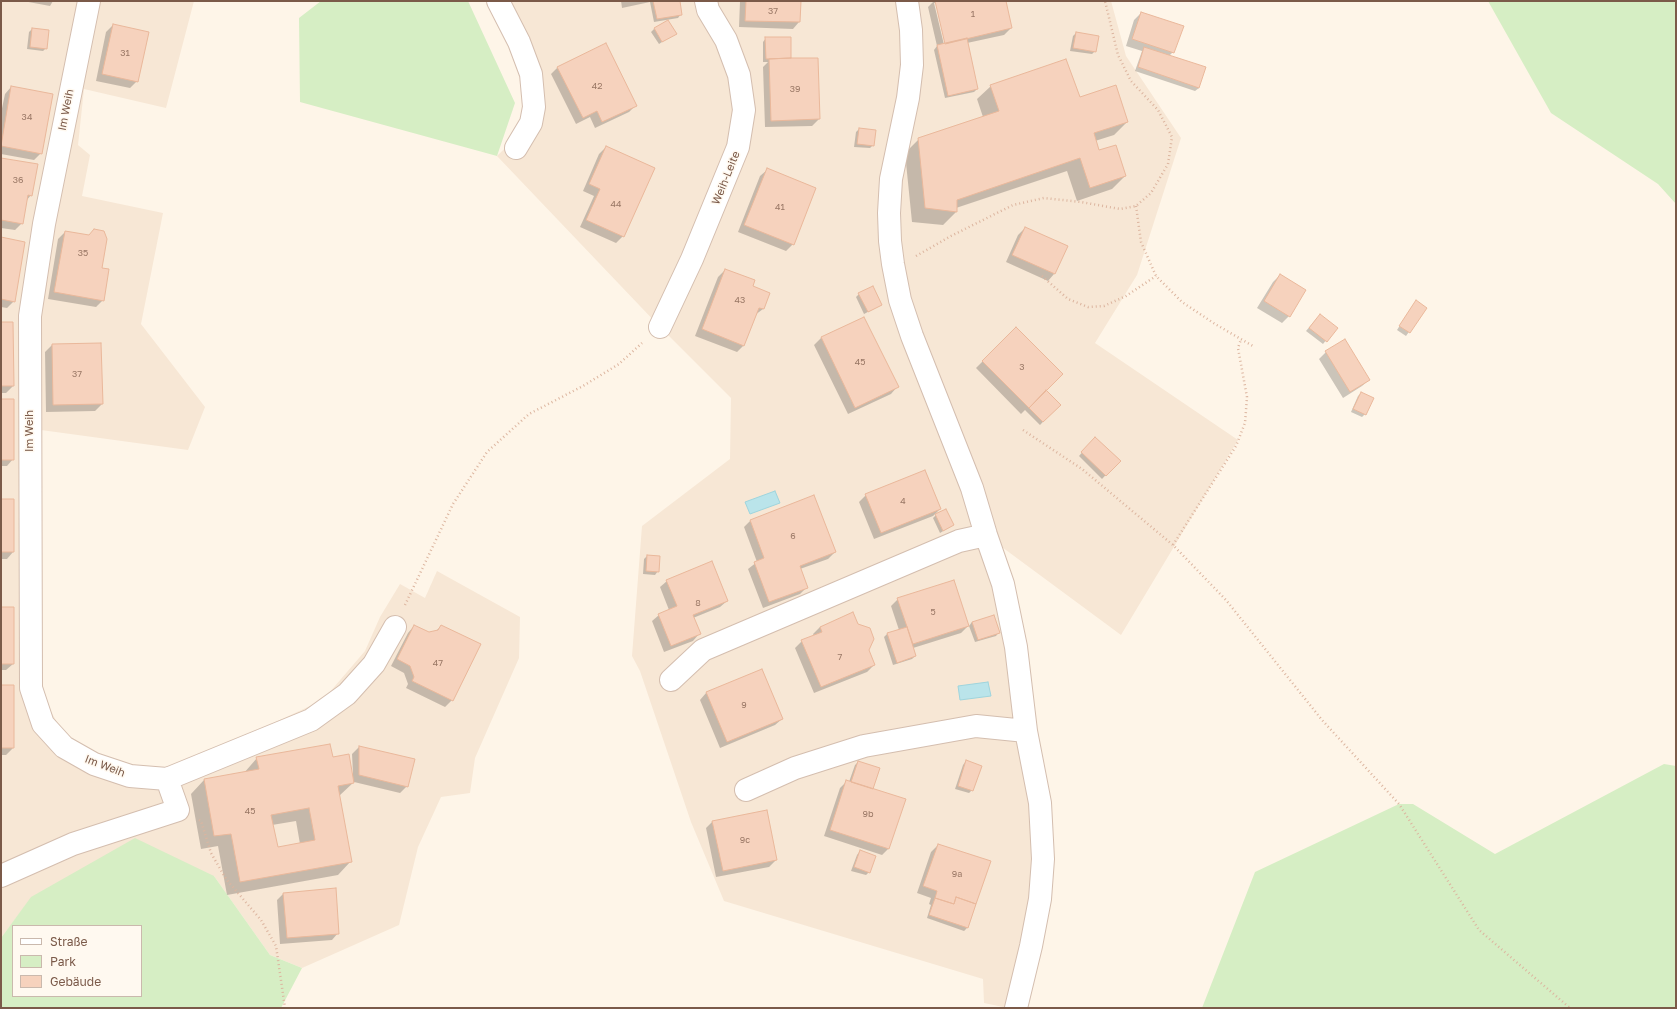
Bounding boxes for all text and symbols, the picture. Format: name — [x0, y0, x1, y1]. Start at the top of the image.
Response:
house number: 37 — [768, 6, 778, 16]
house number: 1 — [971, 9, 975, 19]
house number: 31 — [120, 48, 130, 58]
house number: 42 — [592, 81, 602, 91]
house number: 39 — [790, 84, 800, 94]
street label: Im Weih — [55, 88, 77, 132]
house number: 34 — [22, 112, 32, 122]
street label: Weih-Leite — [709, 149, 743, 207]
house number: 36 — [13, 175, 23, 185]
house number: 44 — [611, 199, 621, 209]
house number: 41 — [775, 202, 785, 212]
house number: 35 — [78, 248, 88, 258]
house number: 43 — [735, 295, 745, 305]
house number: 45 — [855, 357, 865, 367]
house number: 3 — [1019, 362, 1025, 372]
house number: 37 — [72, 369, 82, 379]
street label: Im Weih — [23, 410, 37, 452]
house number: 4 — [900, 496, 906, 506]
house number: 6 — [790, 531, 796, 541]
house number: 8 — [695, 598, 701, 608]
house number: 5 — [930, 607, 936, 617]
house number: 7 — [838, 652, 842, 662]
house number: 47 — [433, 658, 443, 668]
house number: 9 — [741, 700, 747, 710]
street label: Im Weih — [83, 752, 127, 780]
house number: 45 — [245, 806, 255, 816]
house number: 9b — [863, 809, 873, 819]
house number: 9c — [740, 835, 750, 845]
house number: 9a — [952, 869, 962, 879]
legend — [12, 925, 142, 997]
text: Straße — [50, 934, 88, 949]
text: Park — [50, 954, 76, 969]
text: Gebäude — [50, 974, 101, 989]

